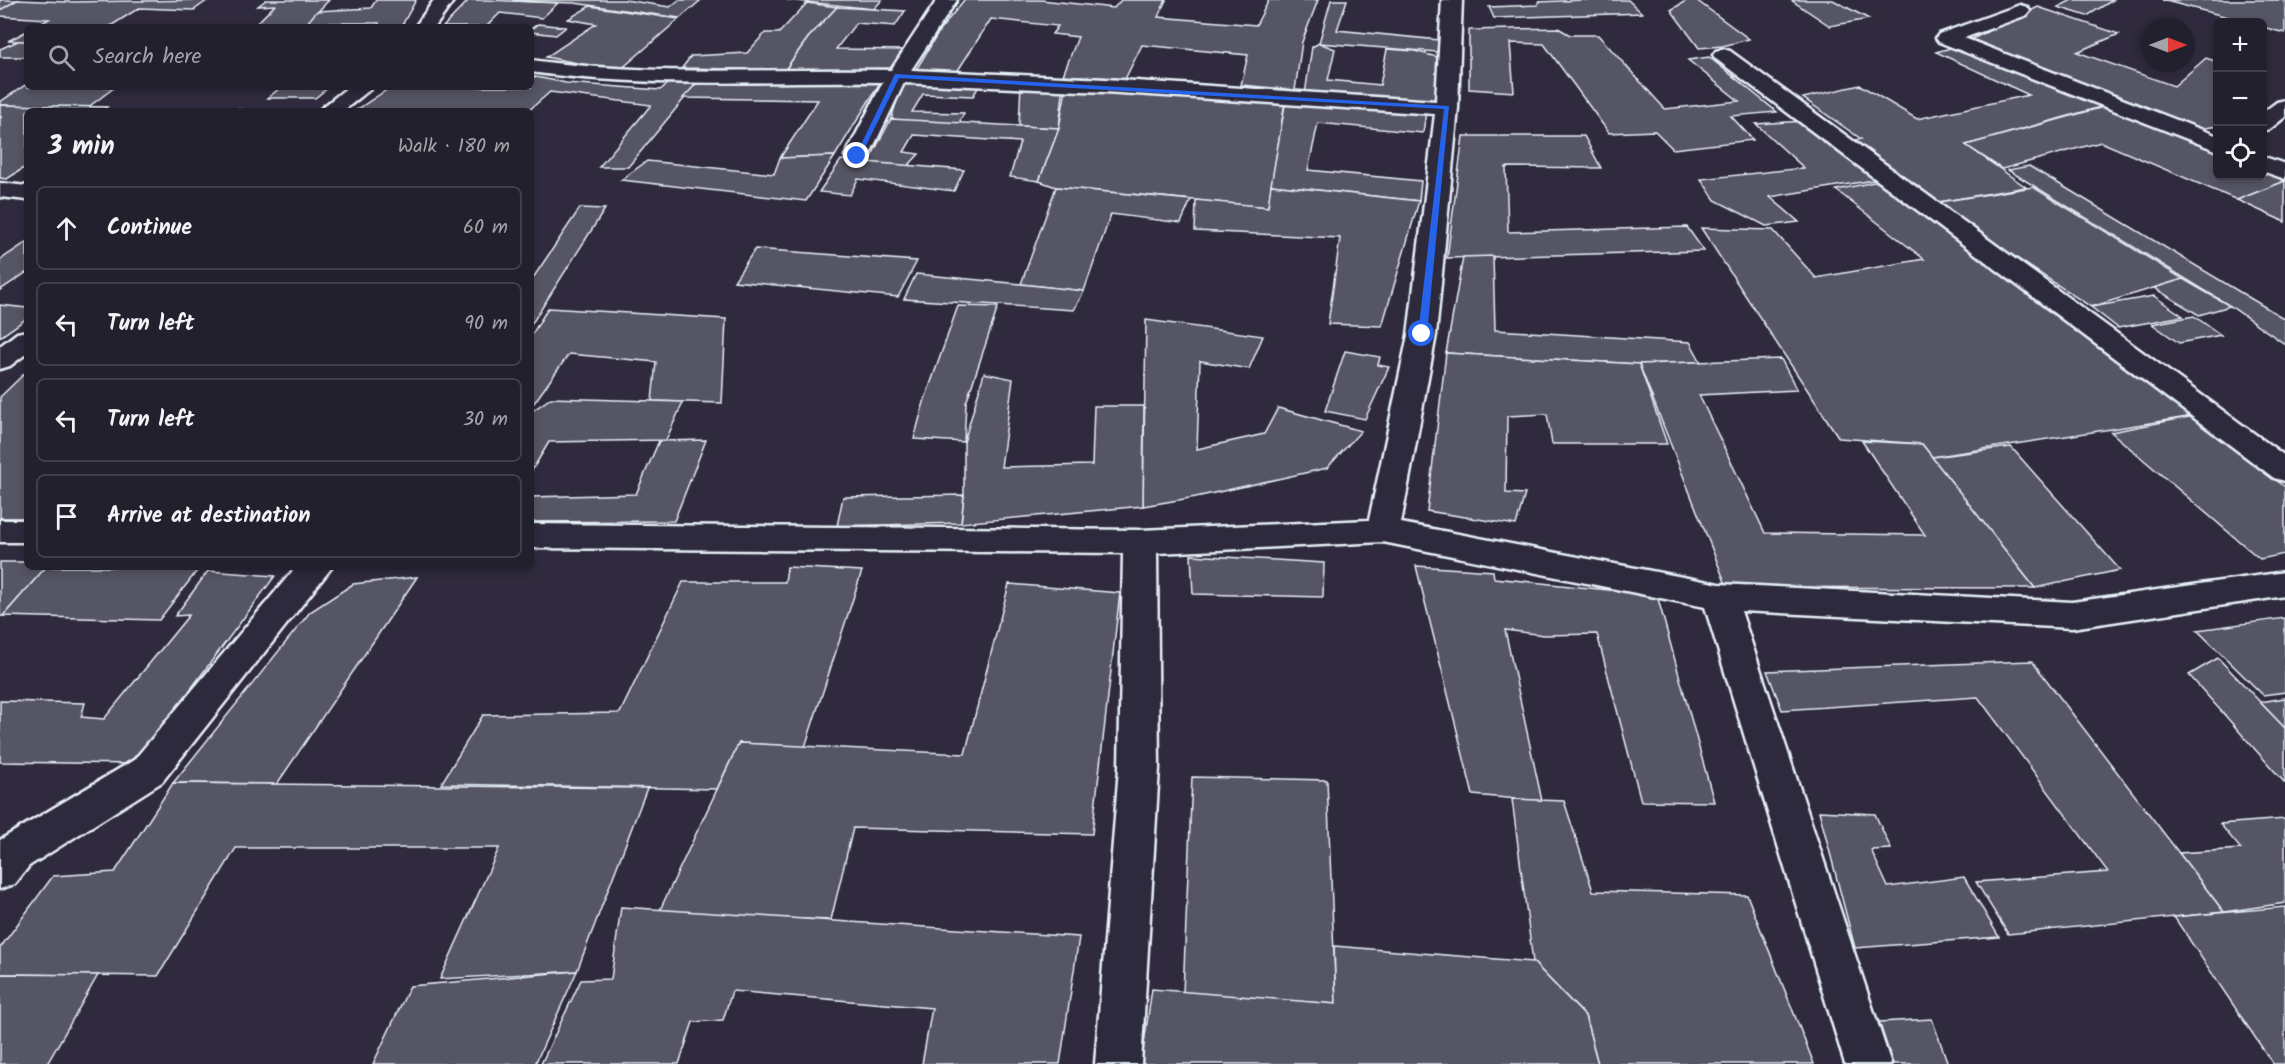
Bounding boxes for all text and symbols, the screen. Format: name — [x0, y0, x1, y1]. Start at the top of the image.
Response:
north arrow — [2141, 18, 2195, 72]
map controls — [2213, 18, 2267, 180]
button: + — [2213, 18, 2267, 72]
search box — [24, 24, 534, 90]
text: Search here — [93, 40, 201, 75]
icon: search — [45, 41, 78, 74]
button: − — [2213, 72, 2267, 126]
text: 3 min — [48, 126, 115, 168]
button: locate — [2213, 126, 2267, 180]
text: Walk · 180 m — [398, 131, 510, 163]
route end — [843, 142, 869, 168]
text: Continue — [107, 211, 192, 246]
icon: ahead — [50, 212, 83, 245]
text: 60 m — [463, 212, 508, 244]
text: Turn left — [107, 307, 194, 342]
icon: left — [50, 308, 83, 341]
text: 90 m — [464, 308, 508, 340]
route start — [1408, 320, 1434, 346]
text: Turn left — [107, 403, 194, 438]
icon: left — [50, 404, 83, 437]
text: 30 m — [463, 404, 508, 436]
text: Arrive at destination — [107, 499, 310, 534]
icon: arrive — [50, 500, 83, 533]

